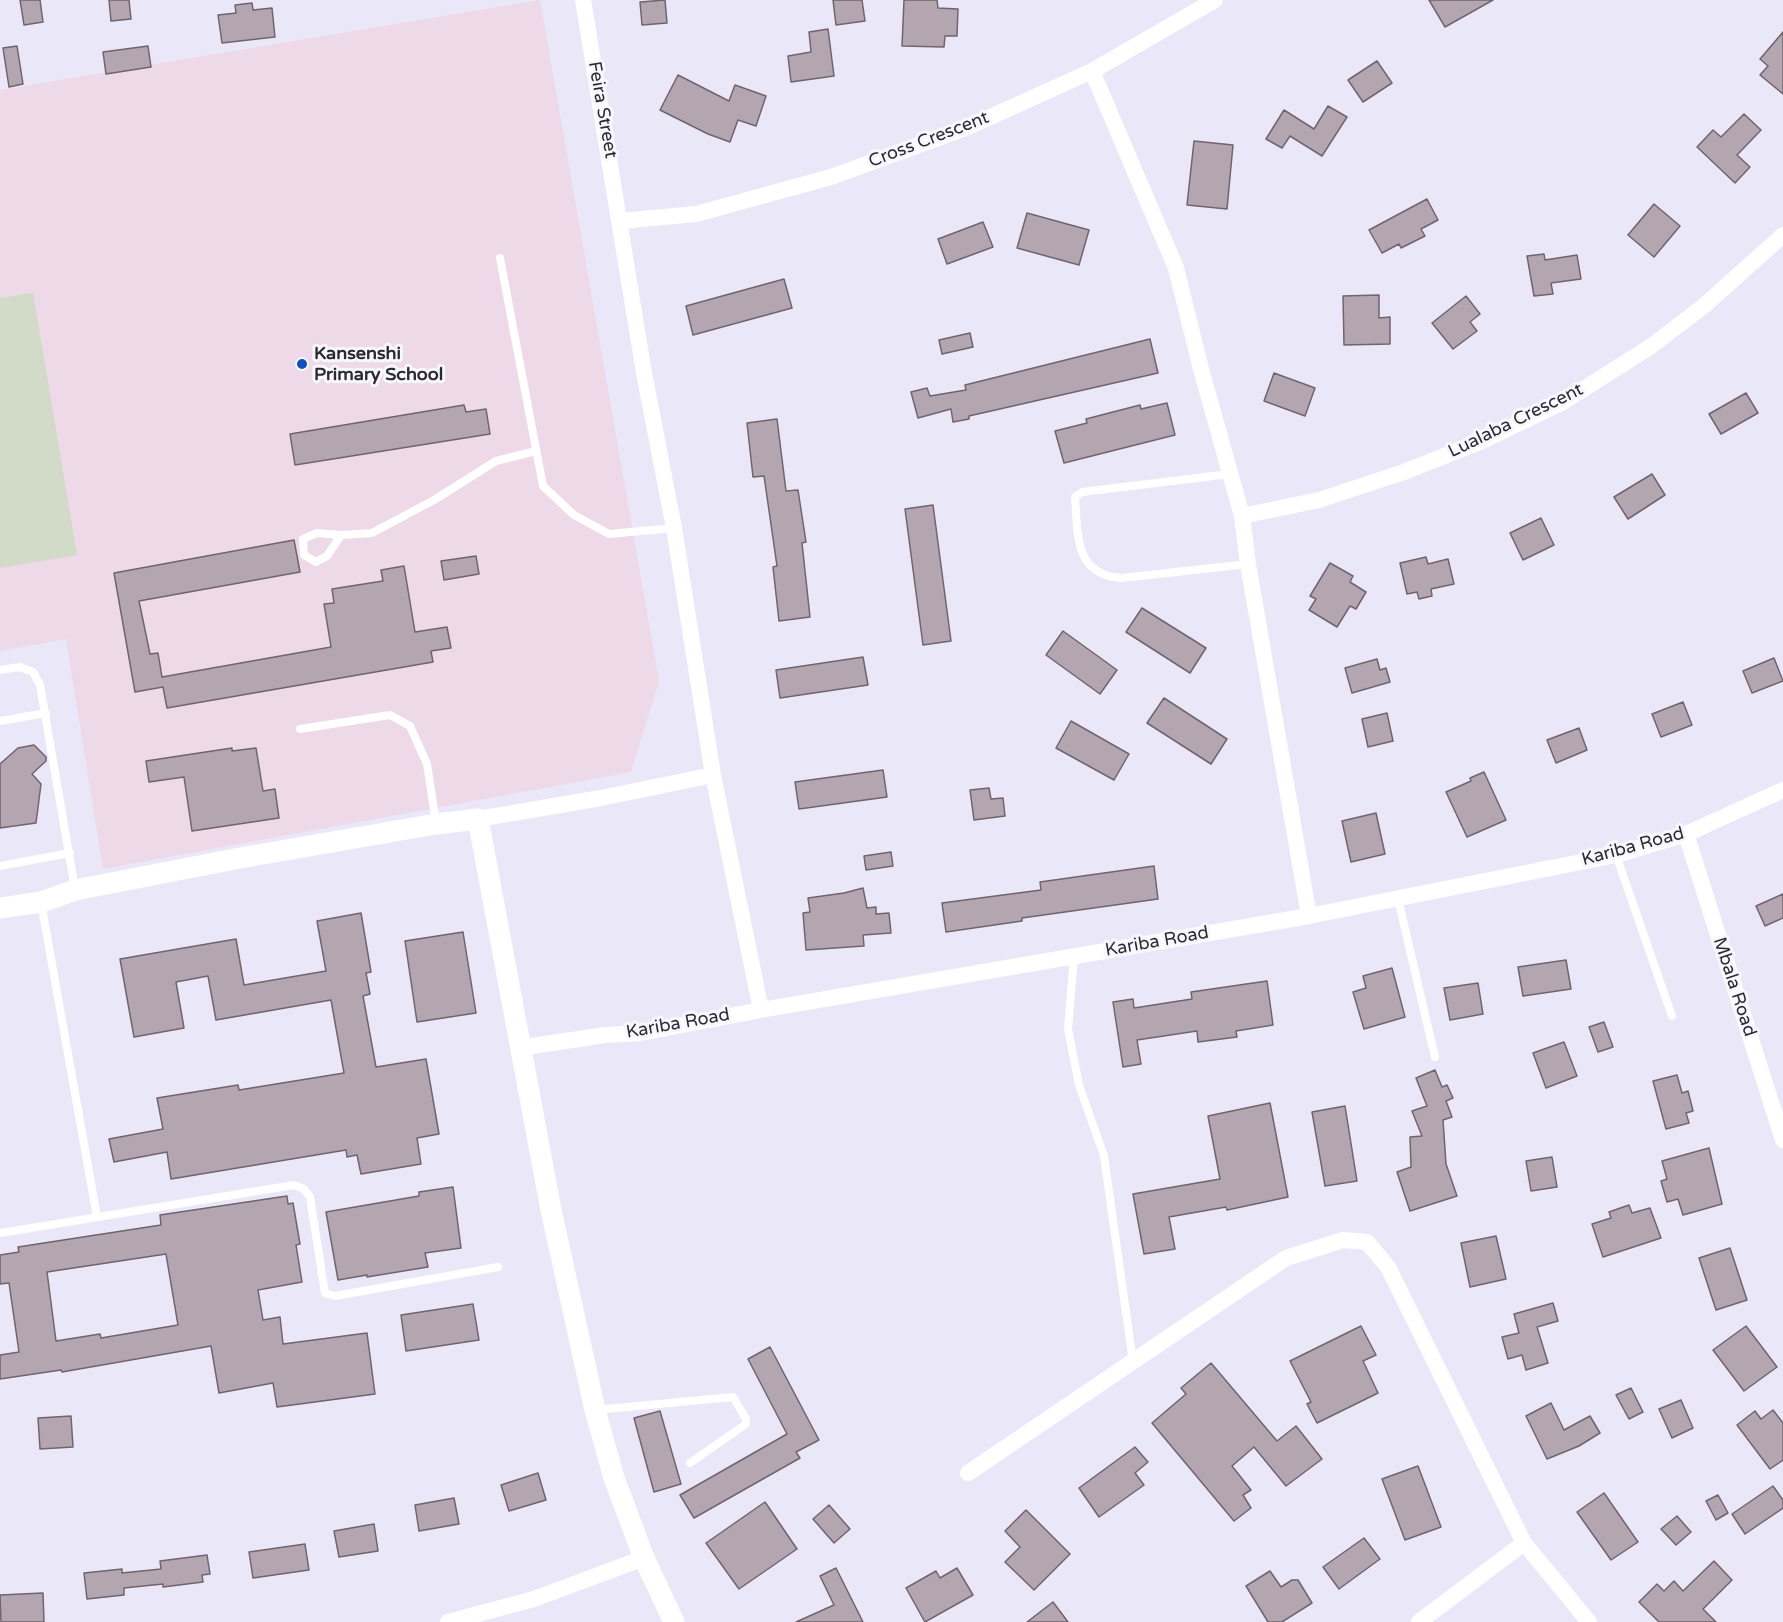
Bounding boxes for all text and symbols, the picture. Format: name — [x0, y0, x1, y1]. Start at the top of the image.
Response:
street label: Feira Street — [583, 60, 621, 160]
street label: Cross Crescent — [866, 107, 992, 173]
place label: Kansenshi Primary School — [314, 343, 443, 386]
marker: Kansenshi Primary School — [295, 357, 309, 371]
street label: Lualaba Crescent — [1445, 379, 1587, 463]
street label: Kariba Road — [1580, 823, 1686, 871]
street label: Kariba Road — [1103, 922, 1211, 962]
street label: Mbala Road — [1708, 935, 1760, 1039]
street label: Kariba Road — [624, 1004, 732, 1044]

